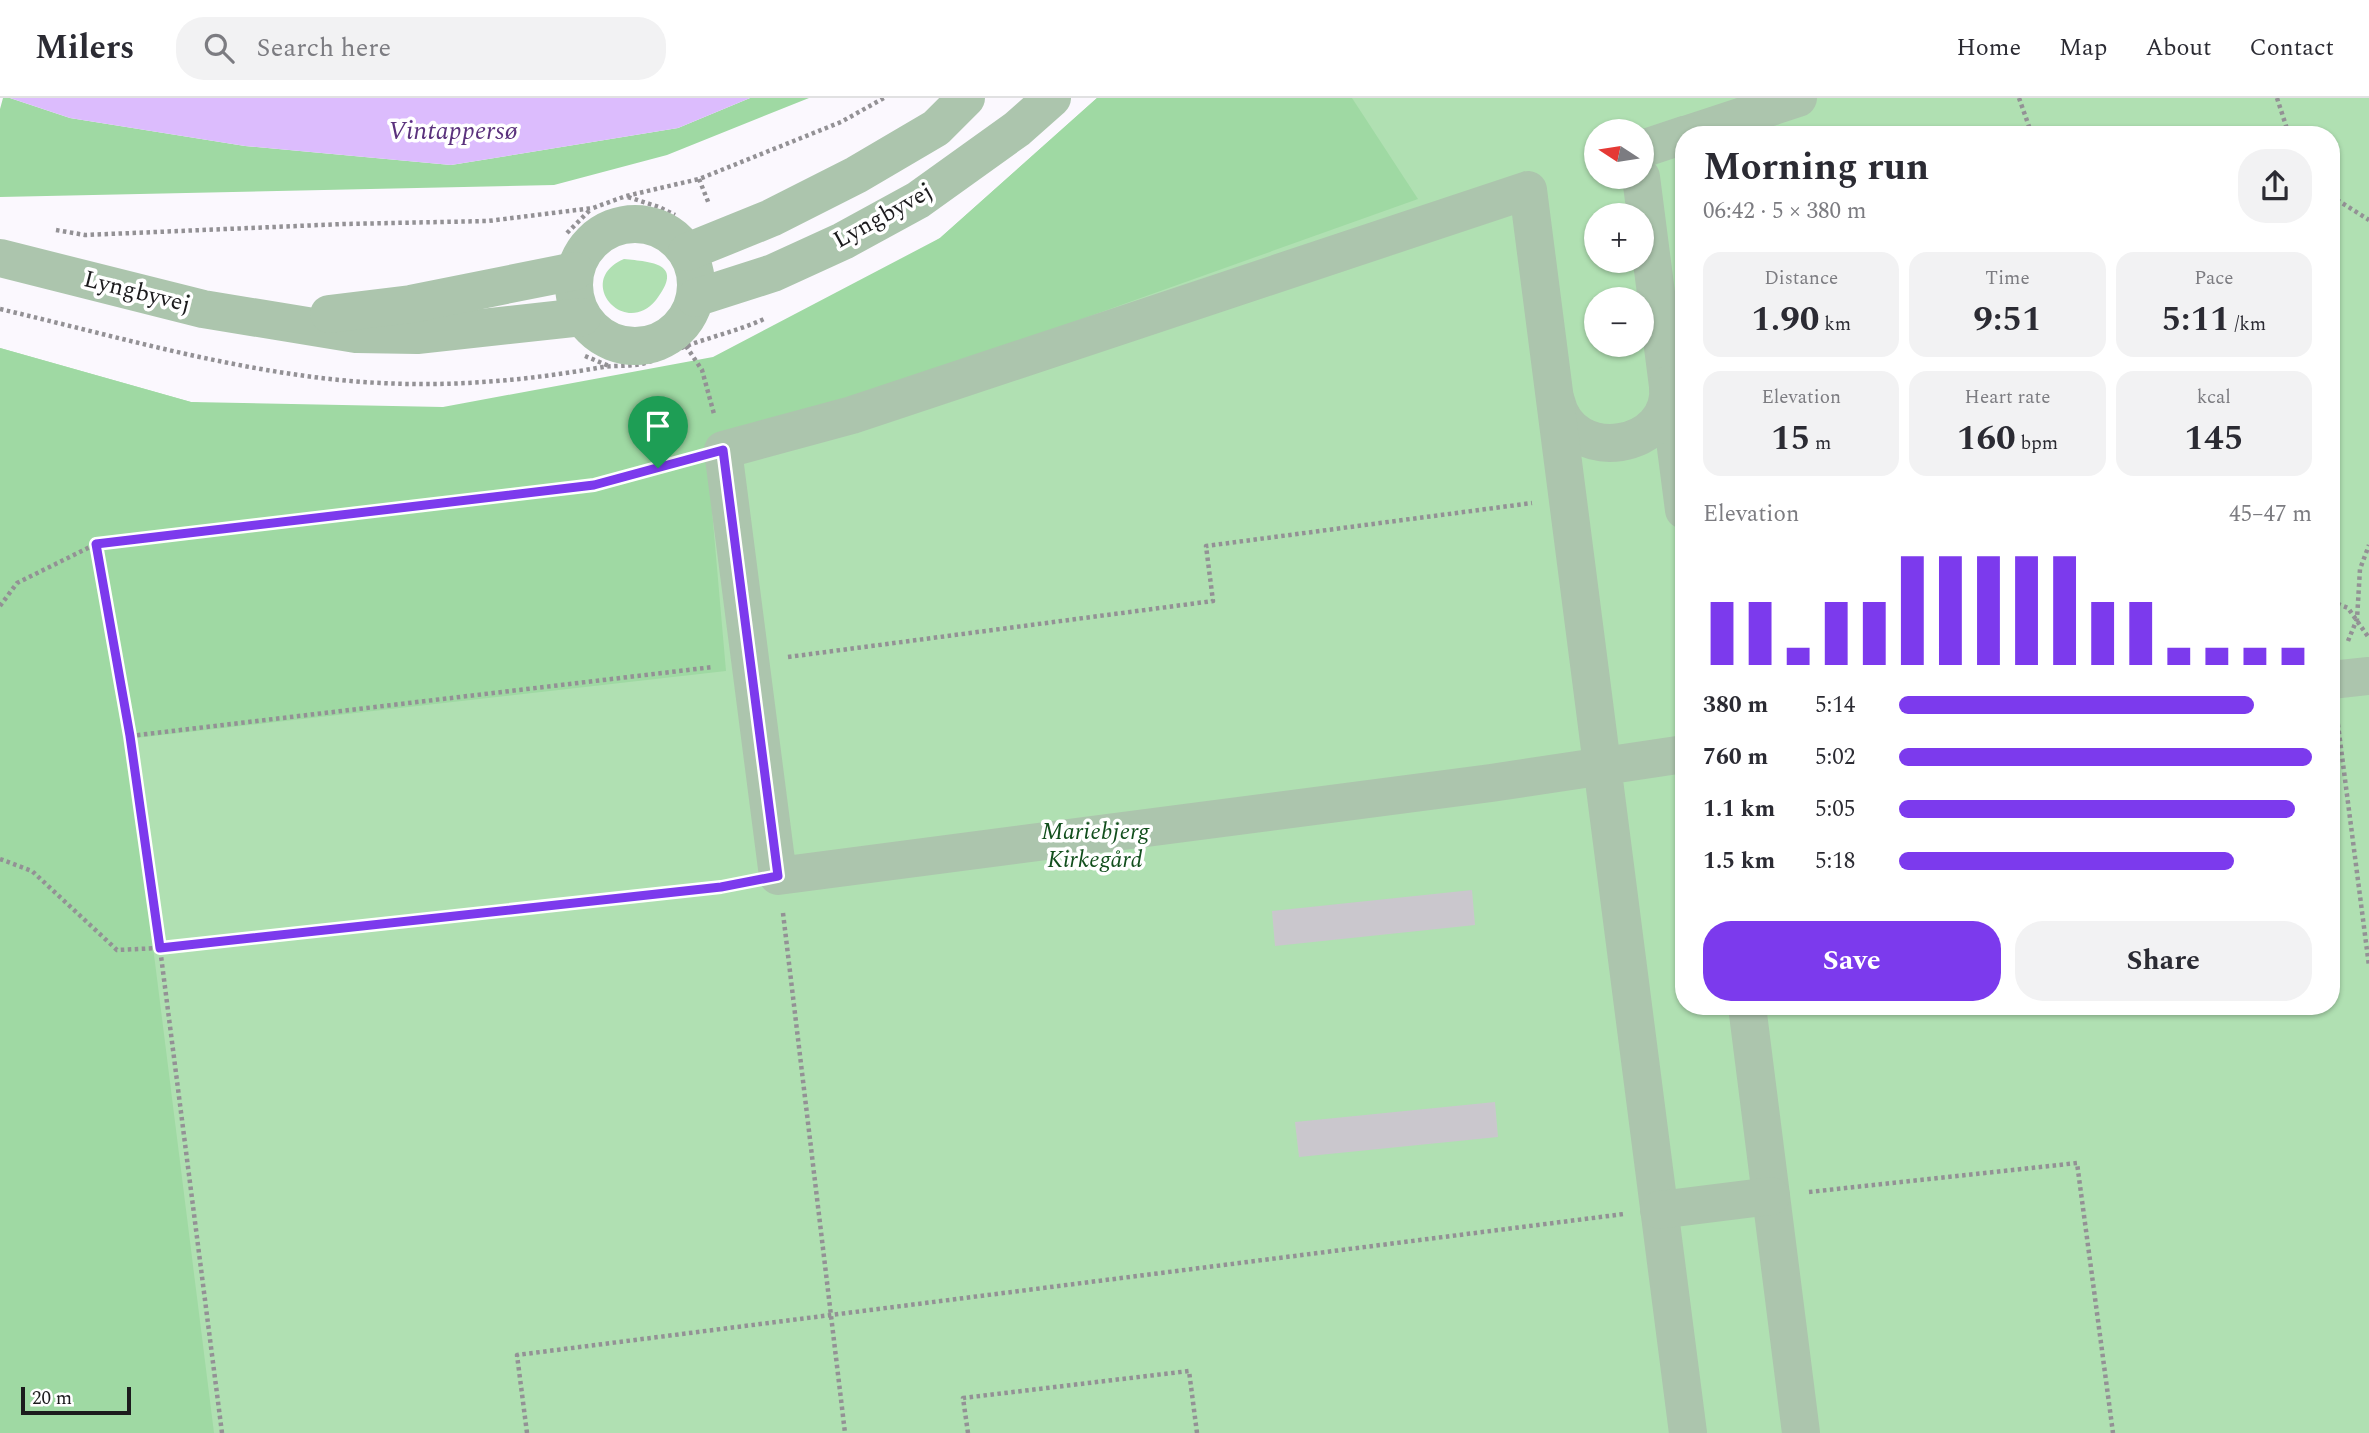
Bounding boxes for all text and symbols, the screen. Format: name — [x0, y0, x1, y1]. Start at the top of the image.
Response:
search box — [176, 17, 666, 80]
text: Milers — [35, 23, 134, 73]
text: Search here — [256, 28, 391, 68]
icon: search — [200, 29, 238, 67]
text: Home — [1956, 30, 2021, 66]
text: Map — [2059, 30, 2107, 66]
text: About — [2145, 30, 2211, 66]
text: Contact — [2249, 30, 2334, 66]
water label: Vintappersø — [388, 111, 518, 151]
north arrow — [1584, 119, 1654, 189]
map controls — [1584, 119, 1654, 357]
text: Morning run — [1703, 139, 1929, 197]
button: share — [2238, 149, 2312, 223]
street label: Lyngbyvej — [827, 174, 939, 258]
text: 06:42 · 5 × 380 m — [1703, 194, 1867, 229]
button: + — [1584, 203, 1654, 273]
street label: Lyngbyvej — [80, 261, 194, 323]
text: Distance — [1764, 264, 1838, 293]
text: Time — [1985, 264, 2030, 293]
text: Pace — [2194, 264, 2233, 293]
button: − — [1584, 287, 1654, 357]
text: 1.90 — [1751, 293, 1819, 346]
text: 9:51 — [1973, 293, 2042, 346]
text: 5:11 — [2161, 293, 2230, 346]
text: km — [1819, 310, 1851, 339]
text: /km — [2230, 310, 2266, 339]
text: Elevation — [1761, 383, 1841, 412]
text: Heart rate — [1965, 383, 2050, 412]
text: kcal — [2197, 383, 2231, 412]
pin — [628, 396, 688, 468]
icon: arrive — [639, 407, 677, 445]
text: 15 — [1771, 412, 1810, 465]
text: 160 — [1957, 412, 2016, 465]
text: 145 — [2184, 412, 2243, 465]
text: m — [1810, 429, 1831, 458]
text: bpm — [2016, 429, 2058, 458]
text: Elevation — [1703, 497, 1799, 532]
text: 45–47 m — [2229, 497, 2312, 532]
text: 380 m — [1703, 688, 1768, 723]
text: 5:14 — [1815, 688, 1855, 723]
text: 760 m — [1703, 740, 1768, 775]
text: 5:02 — [1815, 740, 1855, 775]
text: 1.1 km — [1703, 792, 1775, 827]
text: 5:05 — [1815, 792, 1855, 827]
park label: Mariebjerg Kirkegård — [1041, 814, 1150, 878]
text: 1.5 km — [1703, 844, 1775, 879]
text: 5:18 — [1815, 844, 1855, 879]
button: Save — [1703, 921, 2001, 1001]
button: Share — [2015, 921, 2312, 1001]
scale bar — [21, 1384, 131, 1416]
text: 20 m — [32, 1384, 72, 1413]

